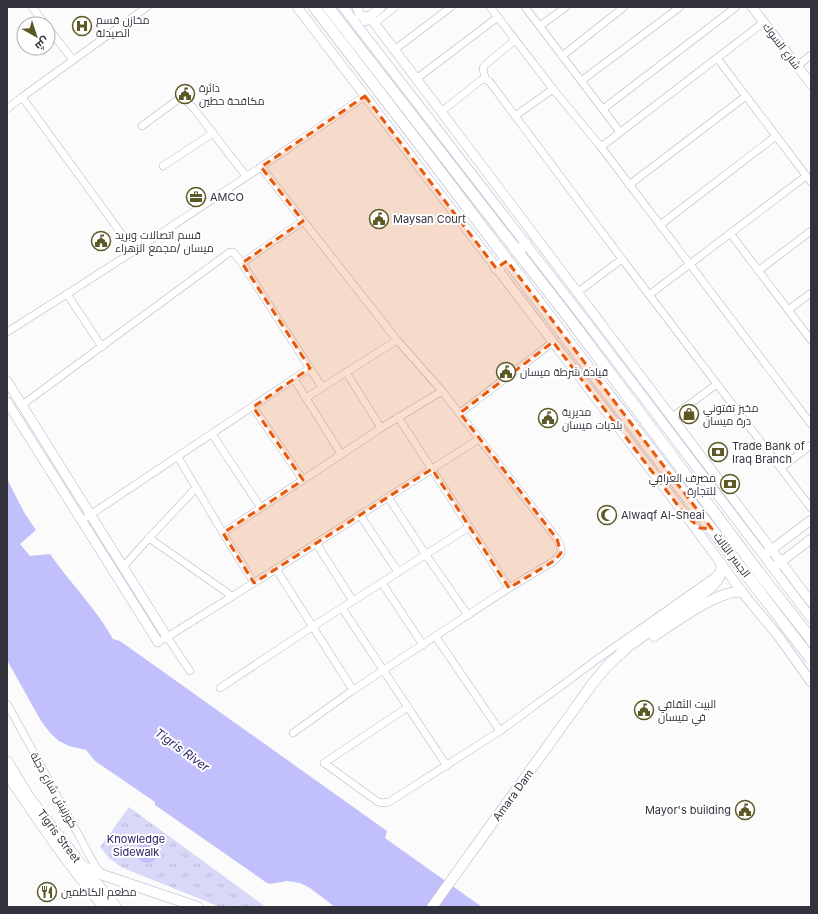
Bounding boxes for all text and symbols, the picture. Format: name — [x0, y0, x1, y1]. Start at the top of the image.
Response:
place label: مخازن قسم الصيدلة — [96, 13, 150, 40]
hospital icon: مخازن قسم الصيدلة — [71, 15, 93, 37]
north arrow — [16, 16, 56, 56]
street label: شارع السوك — [759, 20, 804, 73]
text: ش — [32, 34, 52, 54]
place label: دائرة مكافحة حطين — [199, 81, 265, 108]
public building icon: دائرة مكافحة حطين — [174, 83, 196, 105]
office icon: AMCO — [185, 186, 207, 208]
place label: AMCO — [210, 190, 244, 204]
public building icon: Maysan Court — [368, 208, 390, 230]
place label: Maysan Court — [393, 212, 466, 226]
place label: قسم اتصالات وبريد ميسان /مجمع الزهراء — [115, 228, 214, 256]
public building icon: قسم اتصالات وبريد ميسان /مجمع الزهراء — [90, 230, 112, 252]
public building icon: قيادة شرطة ميسان — [495, 361, 517, 383]
place label: قيادة شرطة ميسان — [520, 365, 608, 379]
place label: مخبز تفتوني درة ميسان — [703, 401, 759, 428]
shop icon: مخبز تفتوني درة ميسان — [678, 403, 700, 425]
place label: مديرية بلديات ميسان — [562, 405, 623, 432]
public building icon: مديرية بلديات ميسان — [537, 407, 559, 429]
place label: Trade Bank of Iraq Branch — [732, 439, 805, 466]
bank icon: Trade Bank of Iraq Branch — [707, 441, 729, 463]
place label: مصرف العراقي للتجارة — [649, 471, 716, 498]
bank icon: مصرف العراقي للتجارة — [719, 473, 741, 495]
mosque icon: Alwaqf Al-Sheai — [596, 504, 618, 526]
place label: Alwaqf Al-Sheai — [621, 508, 705, 522]
street label: الجسر الثالث — [711, 530, 753, 580]
place label: البيت الثقافي في ميسان — [658, 697, 716, 726]
public building icon: البيت الثقافي في ميسان — [633, 699, 655, 721]
water label: Tigris River — [152, 725, 213, 775]
street label: كورنيش شارع دجلة — [26, 750, 81, 831]
street label: Amara Dam — [490, 766, 536, 824]
public building icon: Mayor's building — [734, 799, 756, 821]
place label: Mayor's building — [645, 803, 731, 817]
street label: Tigris Street — [34, 806, 84, 866]
park label: Knowledge Sidewalk — [107, 832, 165, 859]
restaurant icon: مطعم الكاظمين — [36, 881, 58, 903]
place label: مطعم الكاظمين — [61, 885, 137, 900]

